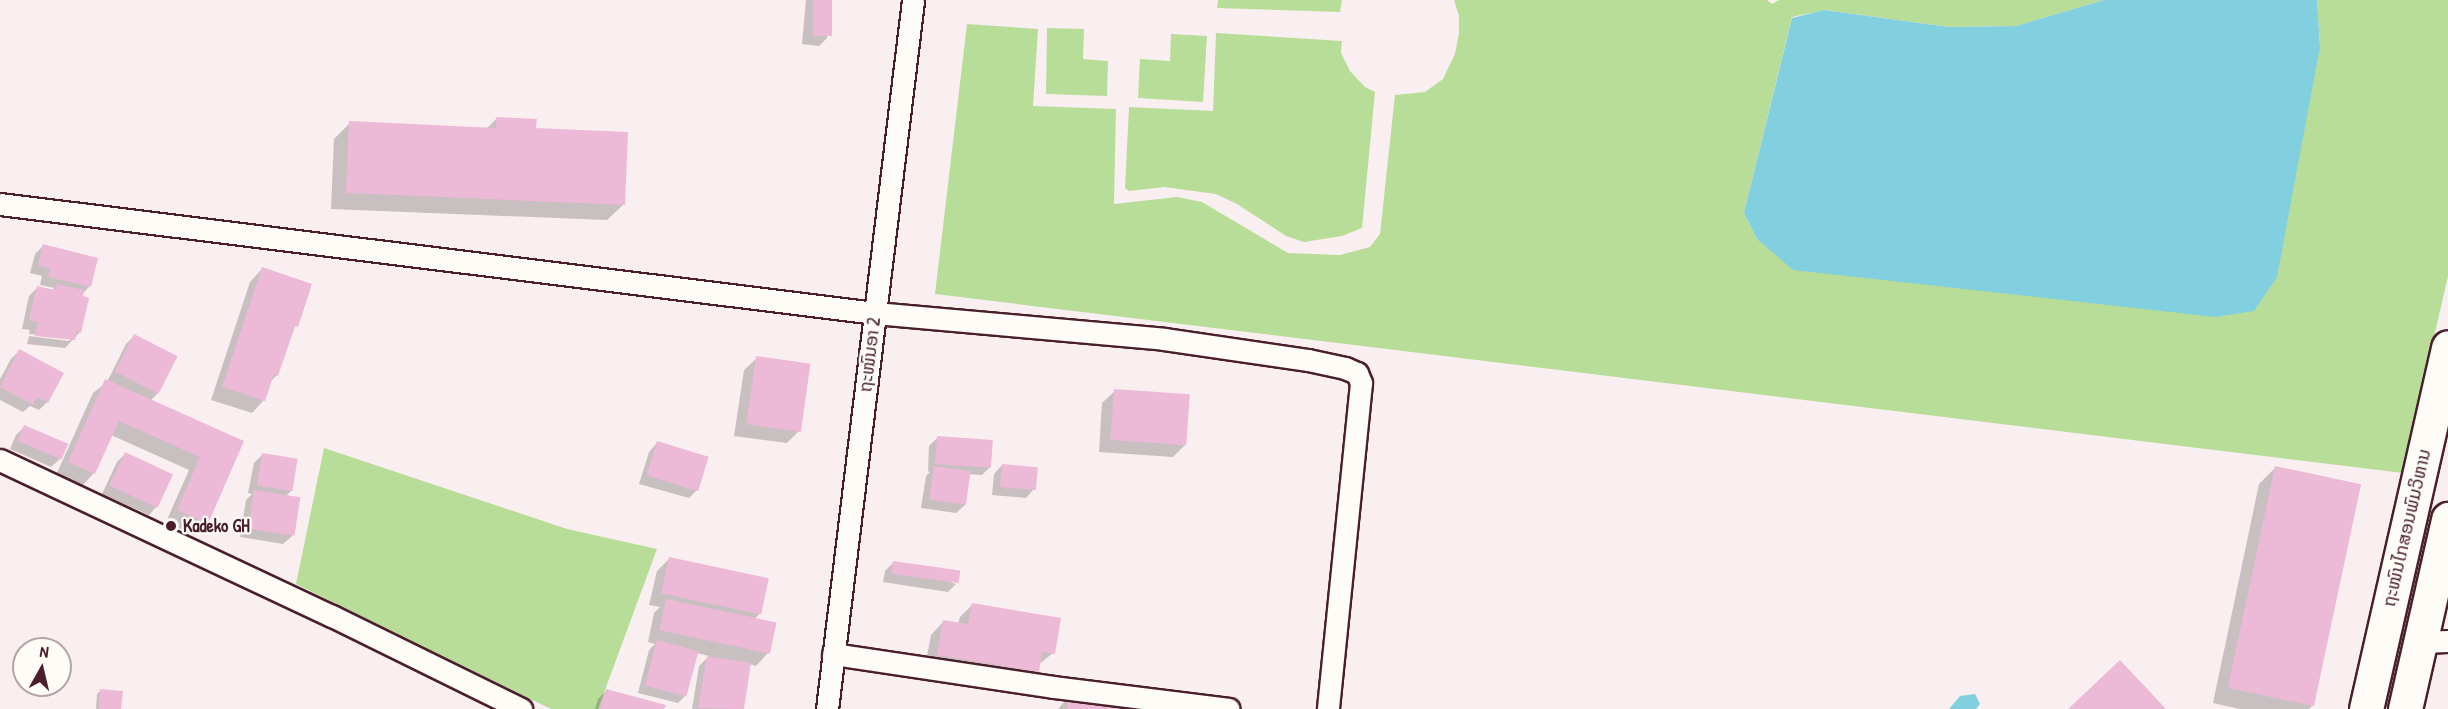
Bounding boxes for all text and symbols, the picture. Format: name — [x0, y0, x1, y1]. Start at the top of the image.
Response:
street label: ຖະໜົນອາ 2 — [855, 316, 885, 394]
street label: ຖະໜົນໄກສອນພົມວິຫານ — [2378, 447, 2436, 609]
place label: Kadeko GH — [183, 515, 250, 537]
marker: Kadeko GH — [164, 519, 178, 533]
north arrow — [12, 637, 72, 697]
text: N — [38, 640, 50, 663]

